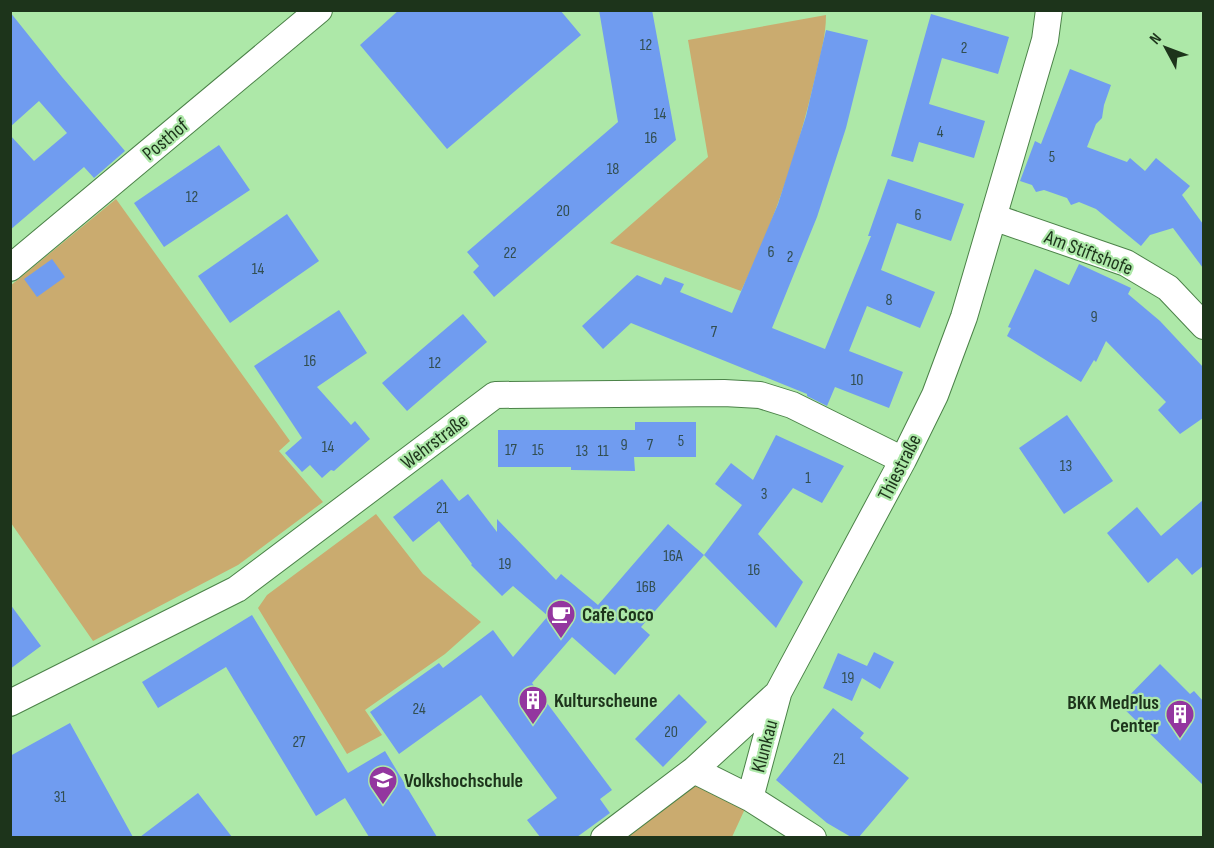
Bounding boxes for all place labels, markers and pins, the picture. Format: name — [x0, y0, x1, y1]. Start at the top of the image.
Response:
cafe icon: Cafe Coco — [545, 598, 577, 640]
place label: Cafe Coco — [582, 603, 654, 627]
building icon: Kulturscheune — [517, 684, 549, 726]
place label: Kulturscheune — [554, 689, 658, 713]
place label: BKK MedPlus Center — [1067, 691, 1159, 738]
building icon: BKK MedPlus Center — [1164, 698, 1196, 740]
school or university icon: Volkshochschule — [367, 764, 399, 806]
place label: Volkshochschule — [404, 769, 523, 793]

